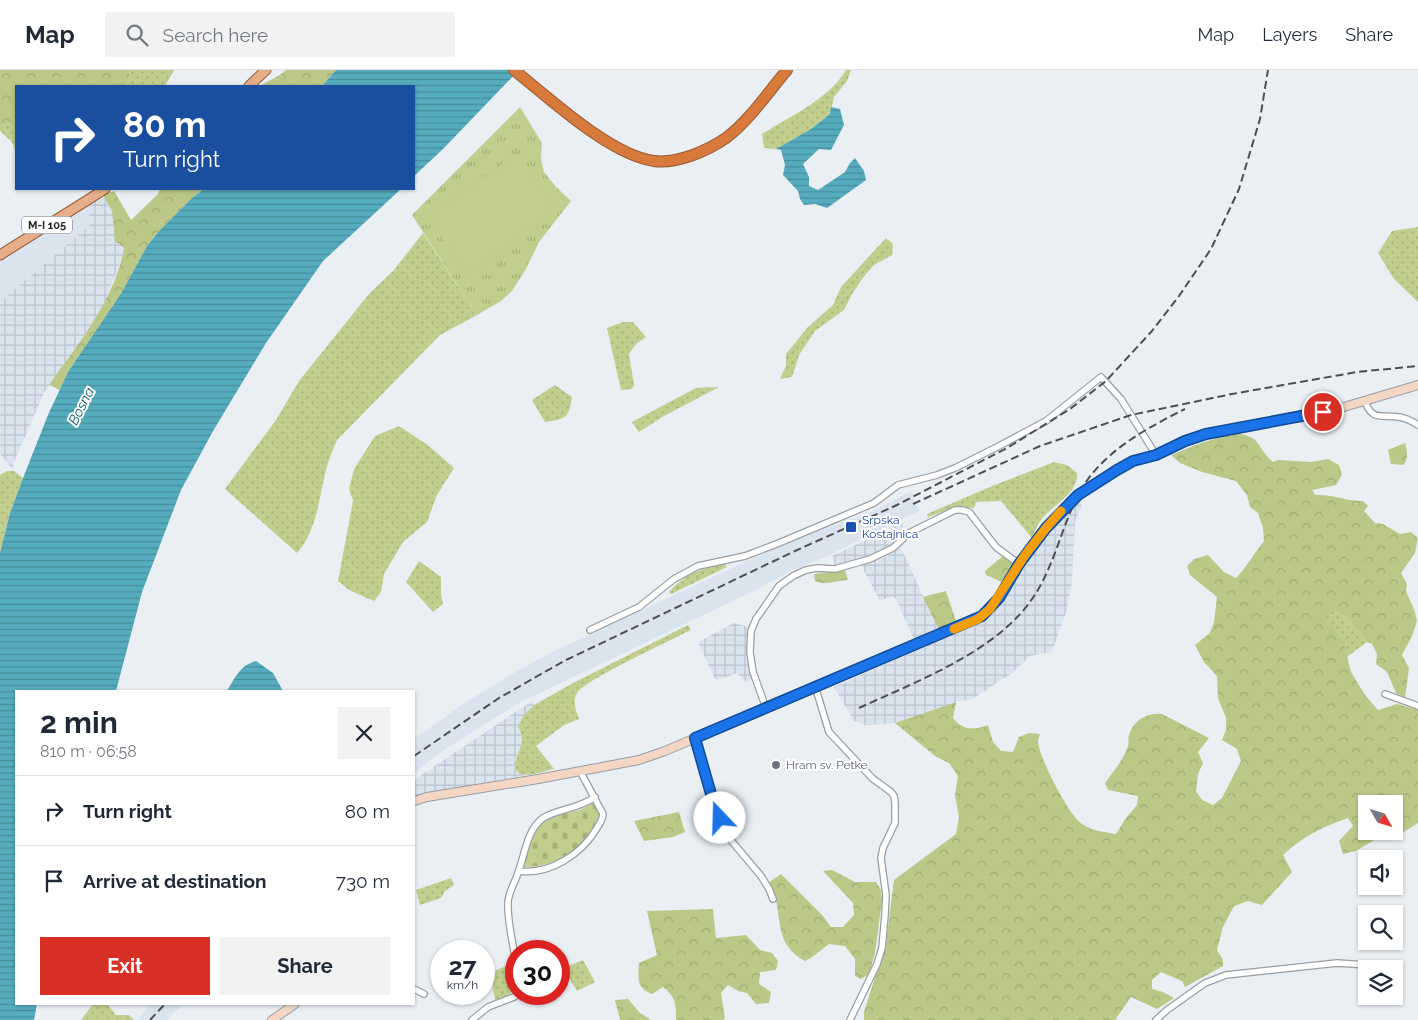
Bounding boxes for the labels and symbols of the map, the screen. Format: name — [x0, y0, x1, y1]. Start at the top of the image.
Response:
road number: M-I 105 — [22, 216, 72, 234]
water label: Bosna — [65, 385, 97, 427]
pin — [1302, 391, 1344, 433]
place label: Srpska Kostajnica — [862, 513, 918, 541]
marker: Srpska Kostajnica — [844, 520, 858, 534]
place label: Hram sv. Petke — [786, 758, 868, 772]
marker: Hram sv. Petke — [770, 759, 782, 771]
position arrow — [693, 791, 745, 843]
north arrow — [1358, 795, 1402, 840]
speed limit sign: 30 — [505, 940, 570, 1005]

